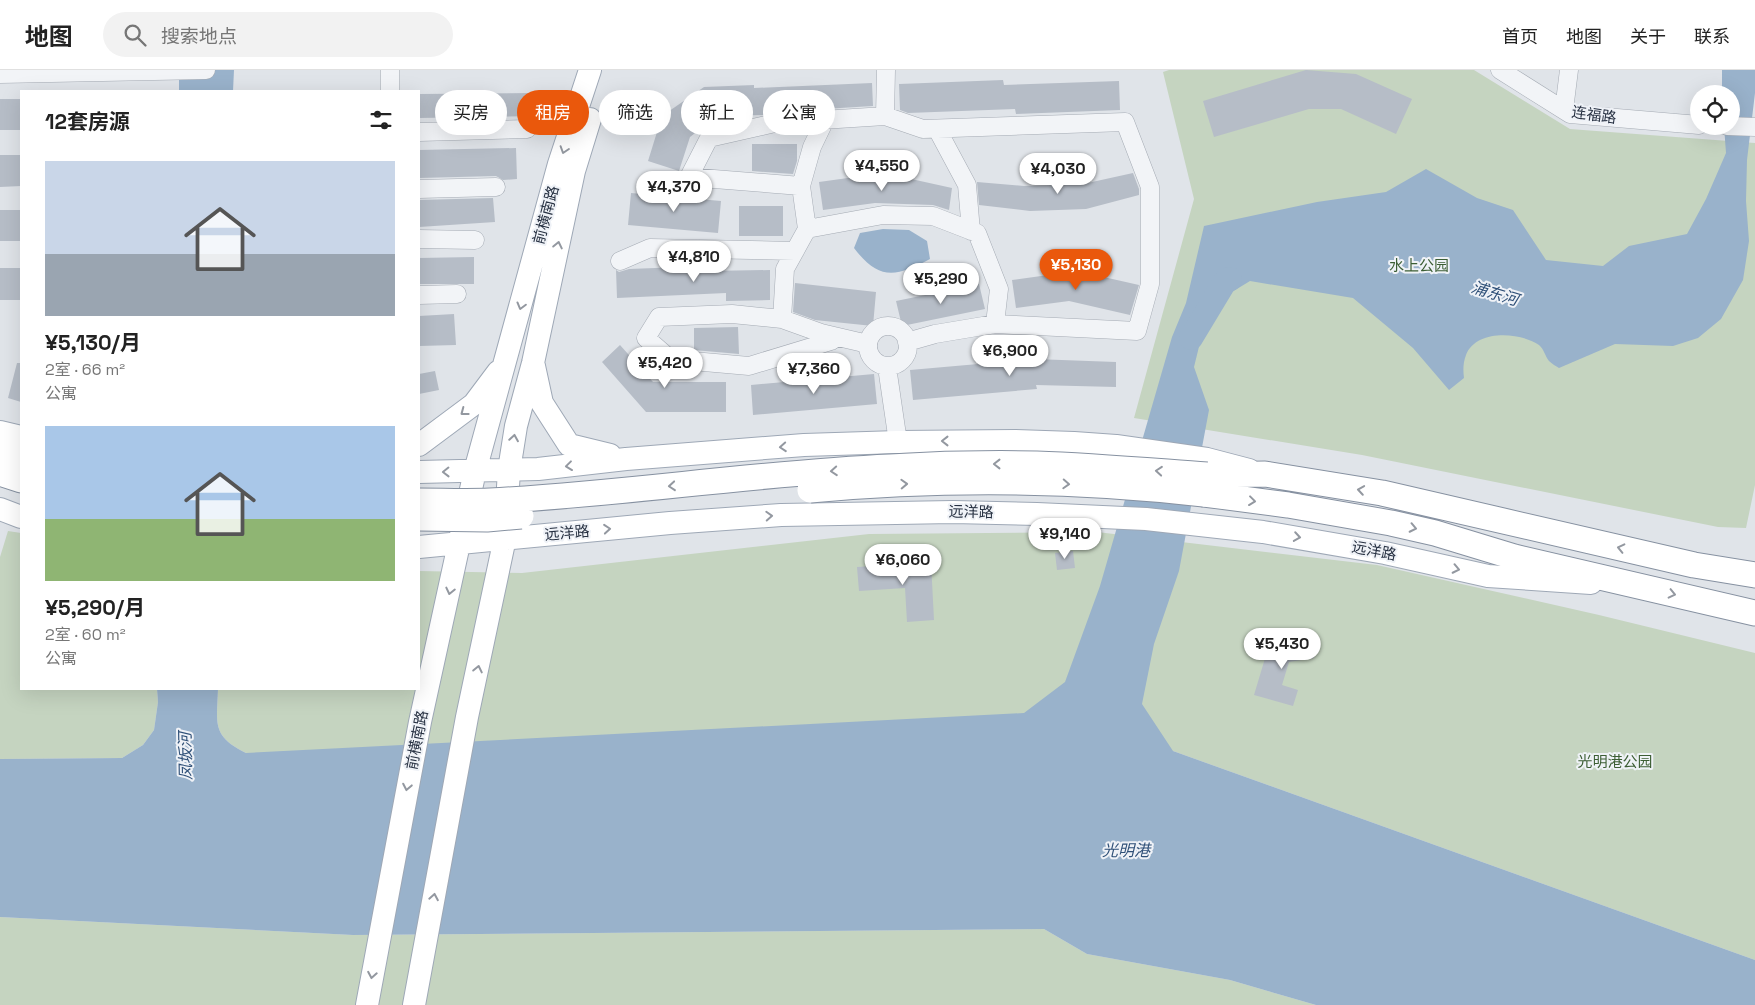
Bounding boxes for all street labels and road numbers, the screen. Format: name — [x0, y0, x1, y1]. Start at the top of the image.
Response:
street label: 连福路 — [1570, 102, 1618, 127]
street label: 前横南路 — [529, 183, 562, 246]
street label: 远洋路 — [948, 502, 994, 521]
street label: 远洋路 — [544, 521, 590, 544]
street label: 远洋路 — [1350, 537, 1398, 564]
street label: 前横南路 — [401, 709, 432, 771]

